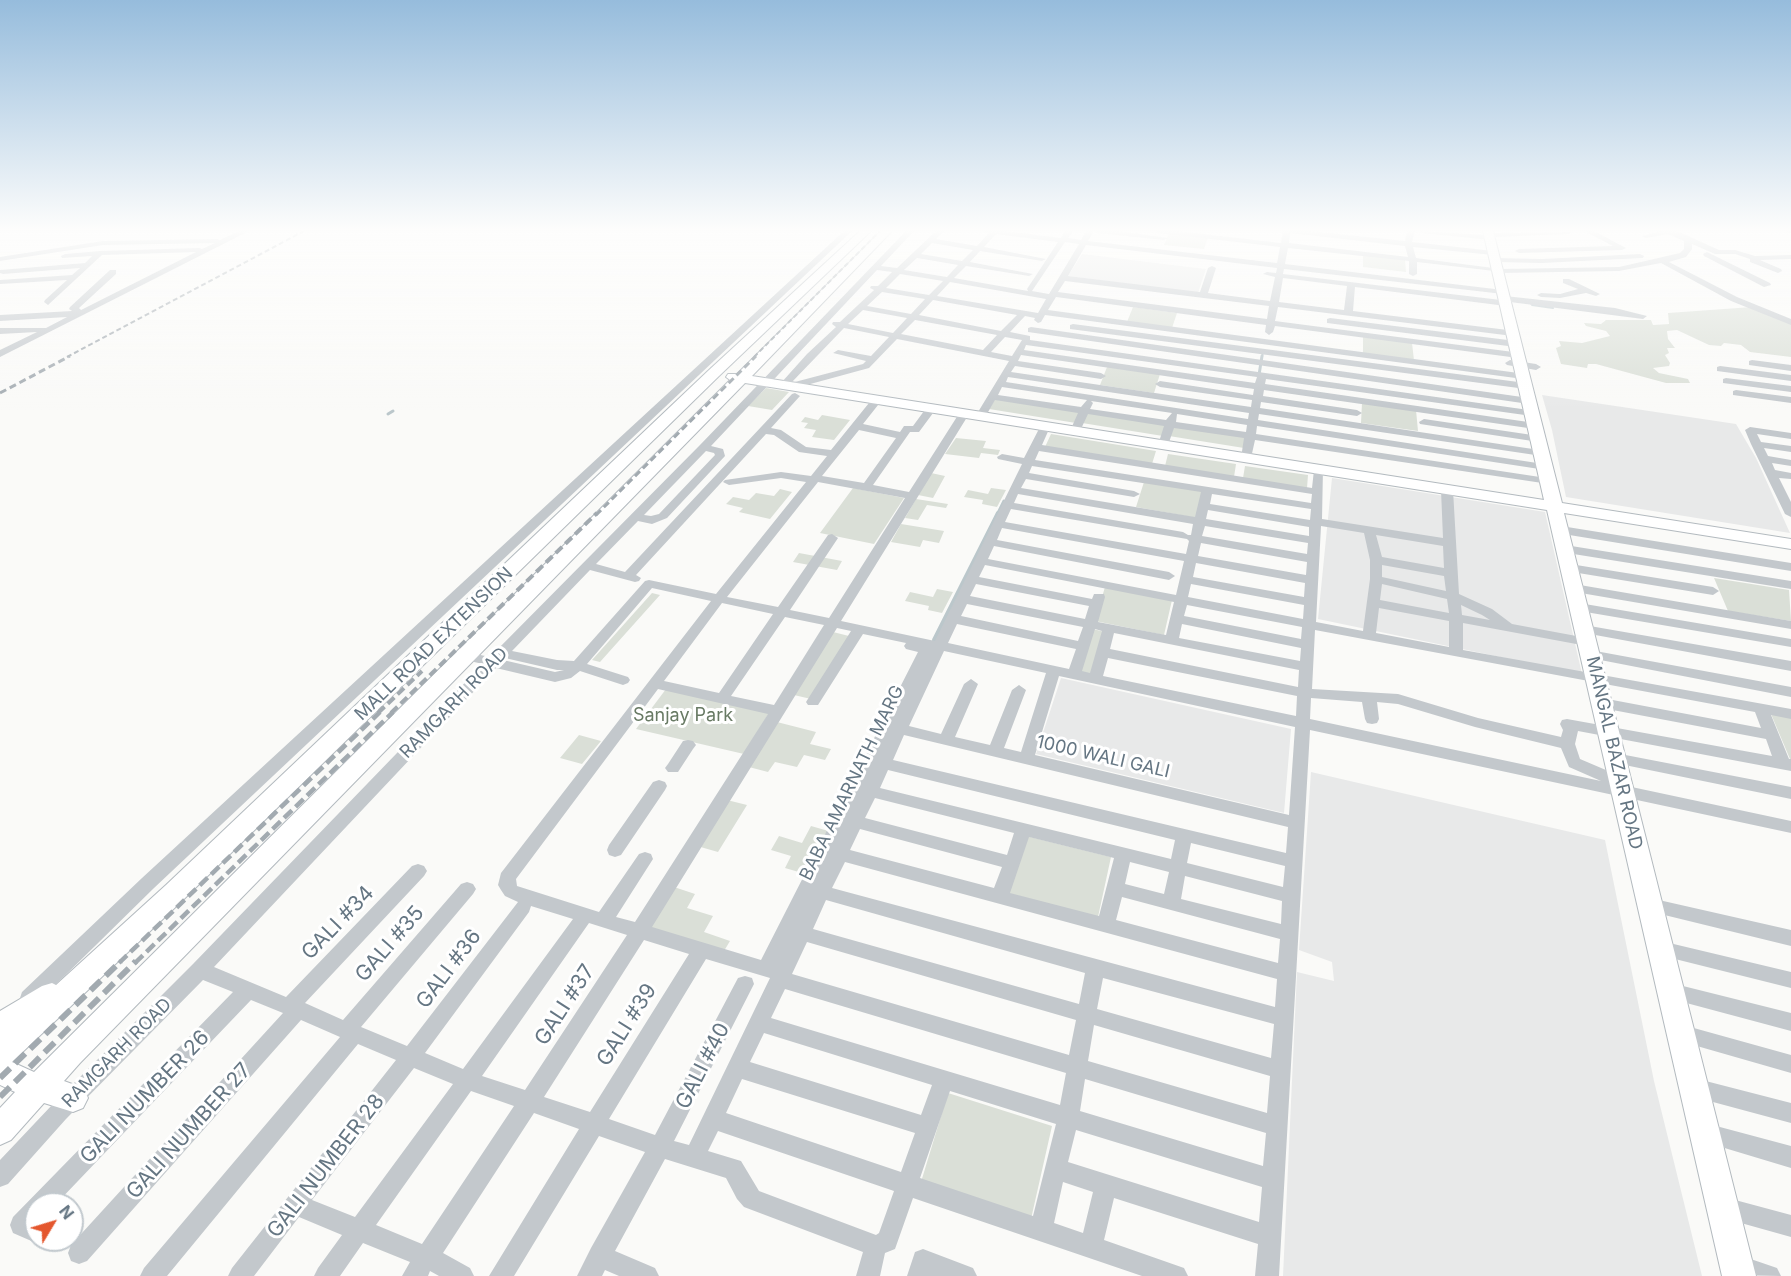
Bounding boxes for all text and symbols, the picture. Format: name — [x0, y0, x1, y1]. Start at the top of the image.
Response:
street label: MALL ROAD EXTENSION — [350, 563, 518, 725]
street label: RAMGARH ROAD — [396, 643, 512, 763]
street label: MANGAL BAZAR ROAD — [1581, 654, 1647, 852]
street label: BABA AMARNATH MARG — [795, 682, 909, 884]
park label: Sanjay Park — [633, 705, 733, 727]
street label: 1000 WALI GALI — [1034, 731, 1172, 783]
street label: GALI #34 — [297, 881, 379, 965]
street label: GALI #35 — [350, 901, 430, 987]
street label: GALI #36 — [411, 925, 487, 1013]
street label: GALI #37 — [530, 960, 600, 1050]
street label: GALI #39 — [592, 979, 662, 1071]
street label: RAMGARH ROAD — [58, 994, 176, 1112]
street label: GALI #40 — [671, 1019, 735, 1113]
street label: GALI NUMBER 26 — [75, 1025, 215, 1169]
street label: GALI NUMBER 27 — [121, 1058, 257, 1204]
street label: GALI NUMBER 28 — [262, 1089, 390, 1243]
north arrow — [24, 1192, 84, 1252]
text: N — [55, 1201, 78, 1223]

